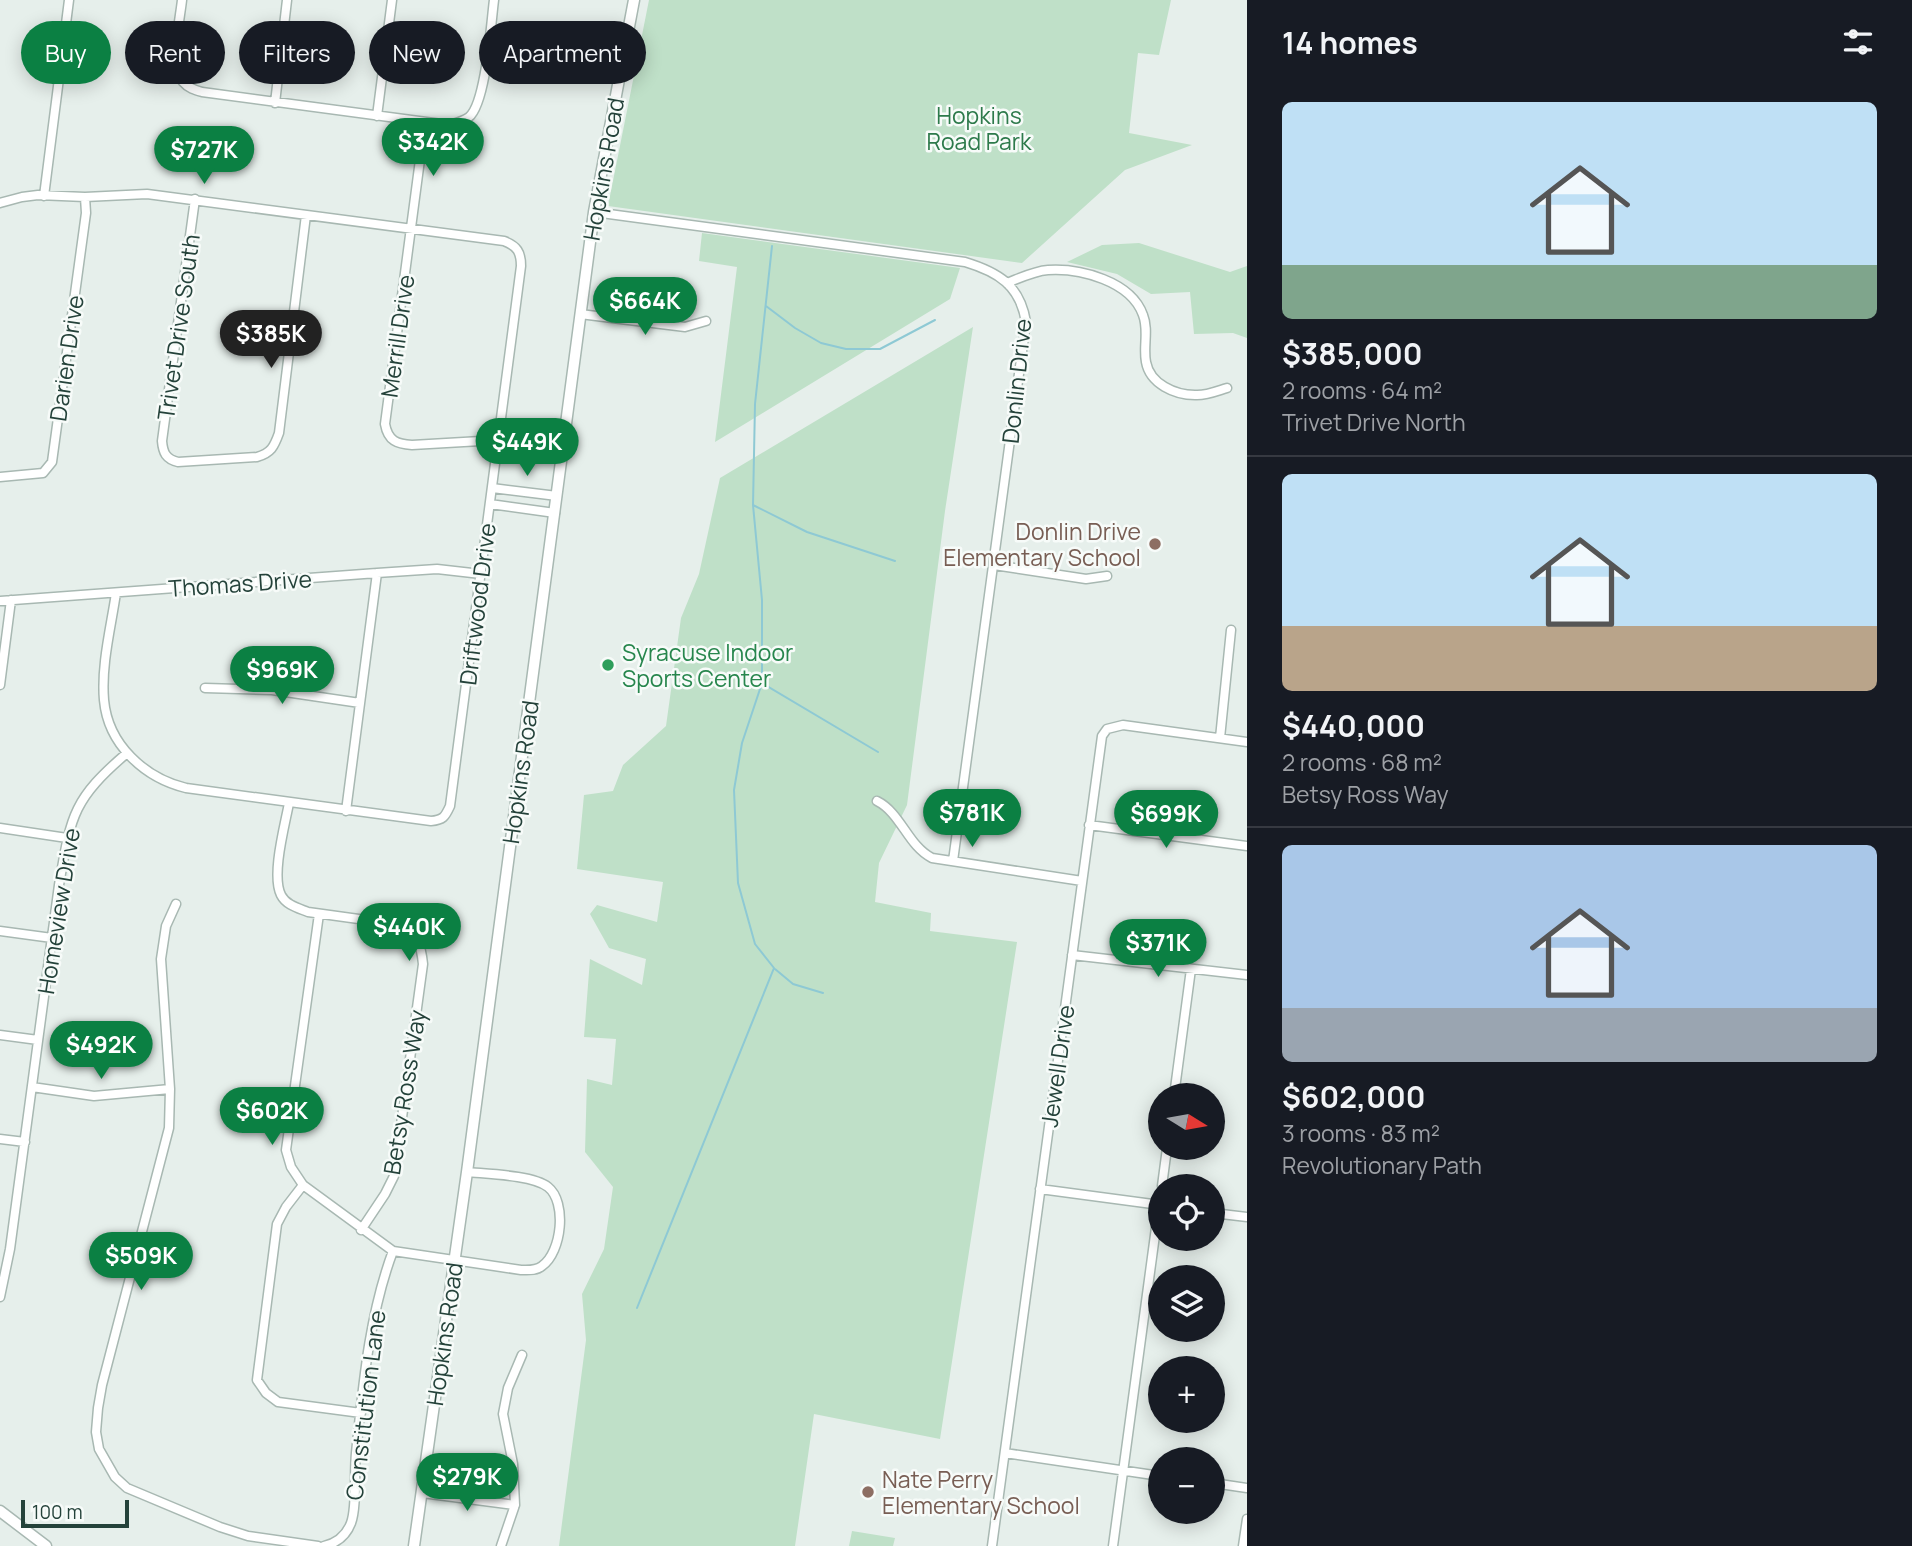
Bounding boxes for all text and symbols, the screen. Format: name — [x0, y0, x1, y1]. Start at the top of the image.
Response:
chip: Buy — [21, 21, 111, 84]
chip: Rent — [125, 21, 225, 84]
chip: Filters — [239, 21, 355, 84]
chip: New — [369, 21, 465, 84]
chip: Apartment — [479, 21, 646, 84]
text: 14 homes — [1282, 22, 1418, 63]
icon: filters — [1839, 23, 1877, 61]
street label: Hopkins Road — [575, 95, 631, 243]
park label: Hopkins Road Park — [927, 99, 1032, 157]
pin: $342K — [384, 118, 482, 178]
text: $342K — [398, 125, 468, 157]
pin: $727K — [155, 127, 253, 186]
text: $727K — [170, 133, 238, 165]
icon: home — [1517, 147, 1643, 273]
street label: Trivet Drive South — [149, 232, 207, 422]
street label: Merrill Drive — [373, 272, 421, 400]
pin: $664K — [596, 278, 694, 337]
text: $664K — [609, 284, 681, 316]
street label: Darien Drive — [41, 293, 91, 423]
pin: $385K — [222, 310, 320, 370]
text: $385K — [236, 317, 306, 349]
street label: Donlin Drive — [994, 317, 1038, 445]
text: $385,000 — [1282, 333, 1423, 374]
text: 2 rooms · 64 m² — [1282, 374, 1442, 406]
text: Trivet Drive North — [1282, 406, 1466, 438]
pin: $449K — [478, 419, 576, 478]
text: $449K — [492, 425, 562, 457]
place label: Donlin Drive Elementary School — [943, 515, 1141, 573]
icon: home — [1517, 519, 1643, 645]
street label: Driftwood Drive — [451, 521, 503, 687]
marker: Donlin Drive Elementary School — [1147, 536, 1163, 552]
street label: Thomas Drive — [167, 562, 313, 604]
place label: Syracuse Indoor Sports Center — [622, 636, 793, 694]
pin: $969K — [233, 646, 331, 706]
text: $969K — [246, 653, 318, 685]
marker: Syracuse Indoor Sports Center — [600, 657, 616, 673]
street label: Hopkins Road — [494, 698, 546, 846]
text: $440,000 — [1282, 705, 1425, 746]
text: 2 rooms · 68 m² — [1282, 746, 1442, 778]
text: Betsy Ross Way — [1282, 778, 1449, 810]
pin: $781K — [923, 790, 1021, 849]
pin: $699K — [1117, 790, 1215, 850]
text: $781K — [939, 796, 1005, 828]
text: $699K — [1130, 797, 1202, 829]
street label: Homeview Drive — [29, 826, 87, 996]
icon: home — [1517, 890, 1643, 1016]
pin: $440K — [360, 904, 458, 963]
text: $440K — [373, 910, 445, 942]
pin: $371K — [1109, 920, 1207, 979]
text: $371K — [1125, 926, 1191, 958]
street label: Jewell Drive — [1033, 1003, 1081, 1129]
street label: Betsy Ross Way — [375, 1007, 433, 1177]
pin: $492K — [52, 1021, 150, 1081]
text: $492K — [66, 1028, 136, 1060]
text: $602,000 — [1282, 1076, 1425, 1117]
north arrow — [1148, 1083, 1225, 1160]
map controls — [1148, 1083, 1225, 1524]
pin: $602K — [223, 1088, 321, 1147]
text: $602K — [236, 1094, 308, 1126]
text: 3 rooms · 83 m² — [1282, 1117, 1440, 1149]
text: Revolutionary Path — [1282, 1149, 1482, 1181]
button: locate — [1148, 1174, 1225, 1251]
pin: $509K — [92, 1232, 190, 1292]
text: $509K — [105, 1239, 177, 1271]
street label: Hopkins Road — [418, 1260, 470, 1408]
button: layers — [1148, 1265, 1225, 1342]
street label: Constitution Lane — [337, 1308, 393, 1502]
button: + — [1148, 1356, 1225, 1433]
button: − — [1148, 1447, 1225, 1524]
pin: $279K — [418, 1454, 516, 1513]
text: $279K — [432, 1460, 502, 1492]
place label: Nate Perry Elementary School — [882, 1463, 1080, 1521]
marker: Nate Perry Elementary School — [860, 1484, 876, 1500]
scale bar — [21, 1497, 130, 1529]
text: 100 m — [32, 1499, 83, 1525]

